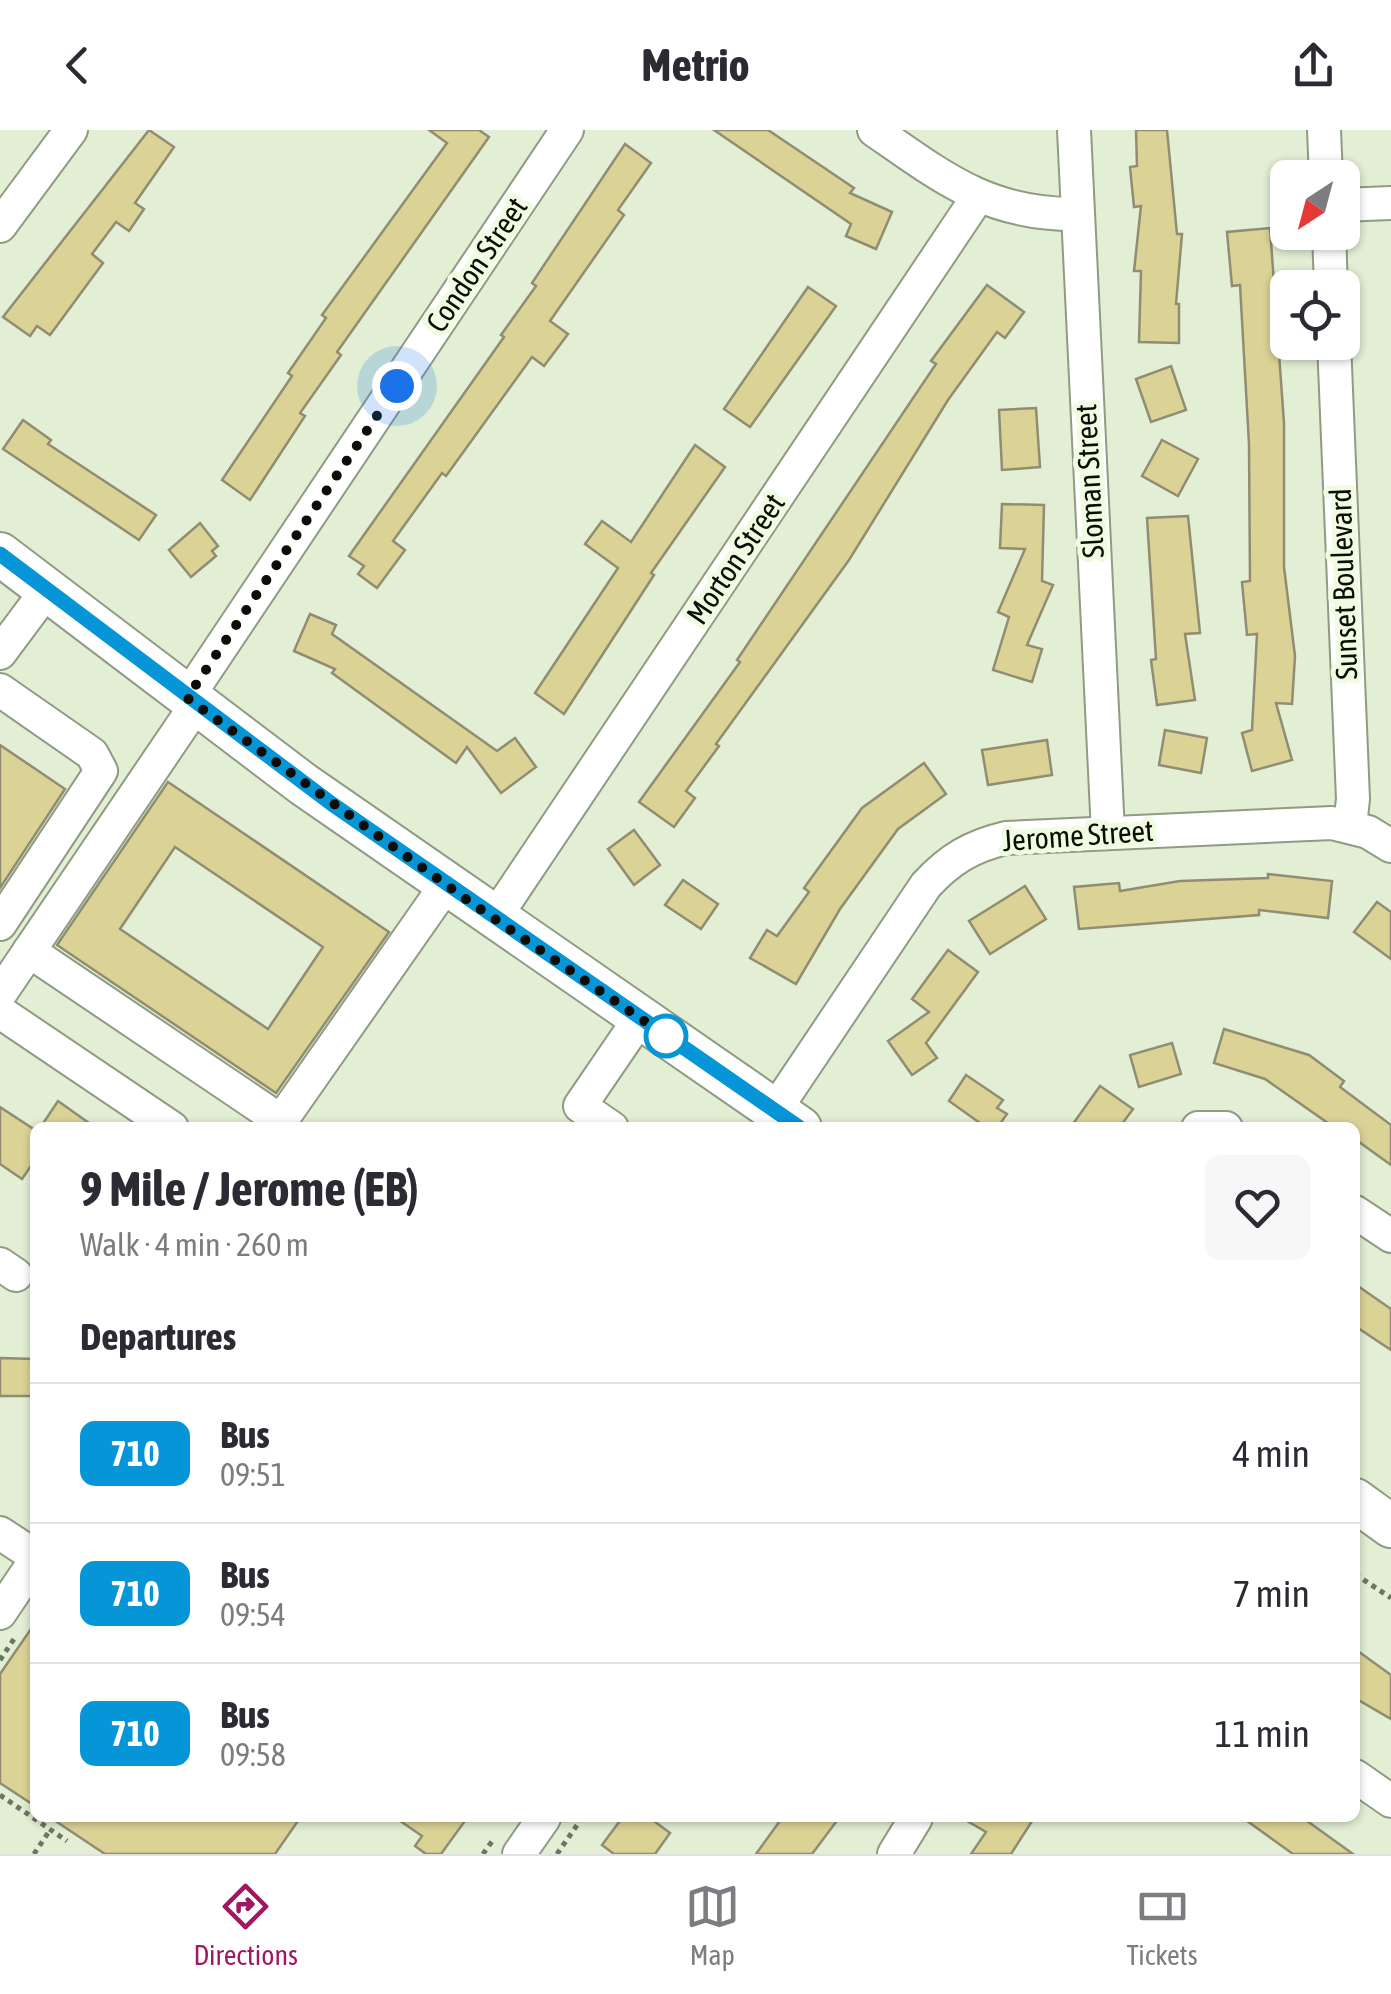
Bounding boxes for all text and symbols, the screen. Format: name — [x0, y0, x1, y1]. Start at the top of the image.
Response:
icon: back — [50, 38, 105, 93]
icon: share — [1286, 38, 1341, 93]
text: Metrio — [641, 39, 750, 91]
north arrow — [1270, 160, 1360, 250]
map controls — [1270, 160, 1360, 360]
street label: Condon Street — [419, 191, 534, 338]
button: locate — [1270, 270, 1360, 360]
your location — [372, 361, 422, 411]
street label: Sloman Street — [1068, 403, 1110, 559]
street label: Morton Street — [679, 487, 791, 630]
street label: Sunset Boulevard — [1323, 488, 1363, 680]
street label: Jerome Street — [1001, 813, 1155, 857]
unlabelled marker — [645, 1015, 687, 1057]
button: heart — [1205, 1155, 1310, 1260]
text: 9 Mile / Jerome (EB) — [80, 1161, 419, 1216]
text: Walk · 4 min · 260 m — [80, 1226, 309, 1263]
text: Departures — [80, 1315, 236, 1358]
text: Bus — [220, 1413, 270, 1456]
text: 4 min — [1232, 1432, 1310, 1475]
text: 710 — [110, 1433, 160, 1473]
text: 09:51 — [220, 1456, 286, 1493]
text: Bus — [220, 1553, 270, 1596]
text: 7 min — [1232, 1572, 1310, 1615]
text: 710 — [110, 1573, 160, 1613]
text: 09:54 — [220, 1596, 286, 1633]
text: Bus — [220, 1693, 270, 1736]
text: 11 min — [1215, 1712, 1310, 1755]
text: 710 — [110, 1713, 160, 1753]
text: 09:58 — [220, 1736, 286, 1773]
tab: Directions — [193, 1879, 298, 1971]
tab: Map — [685, 1879, 740, 1971]
tab: Tickets — [1127, 1879, 1198, 1971]

